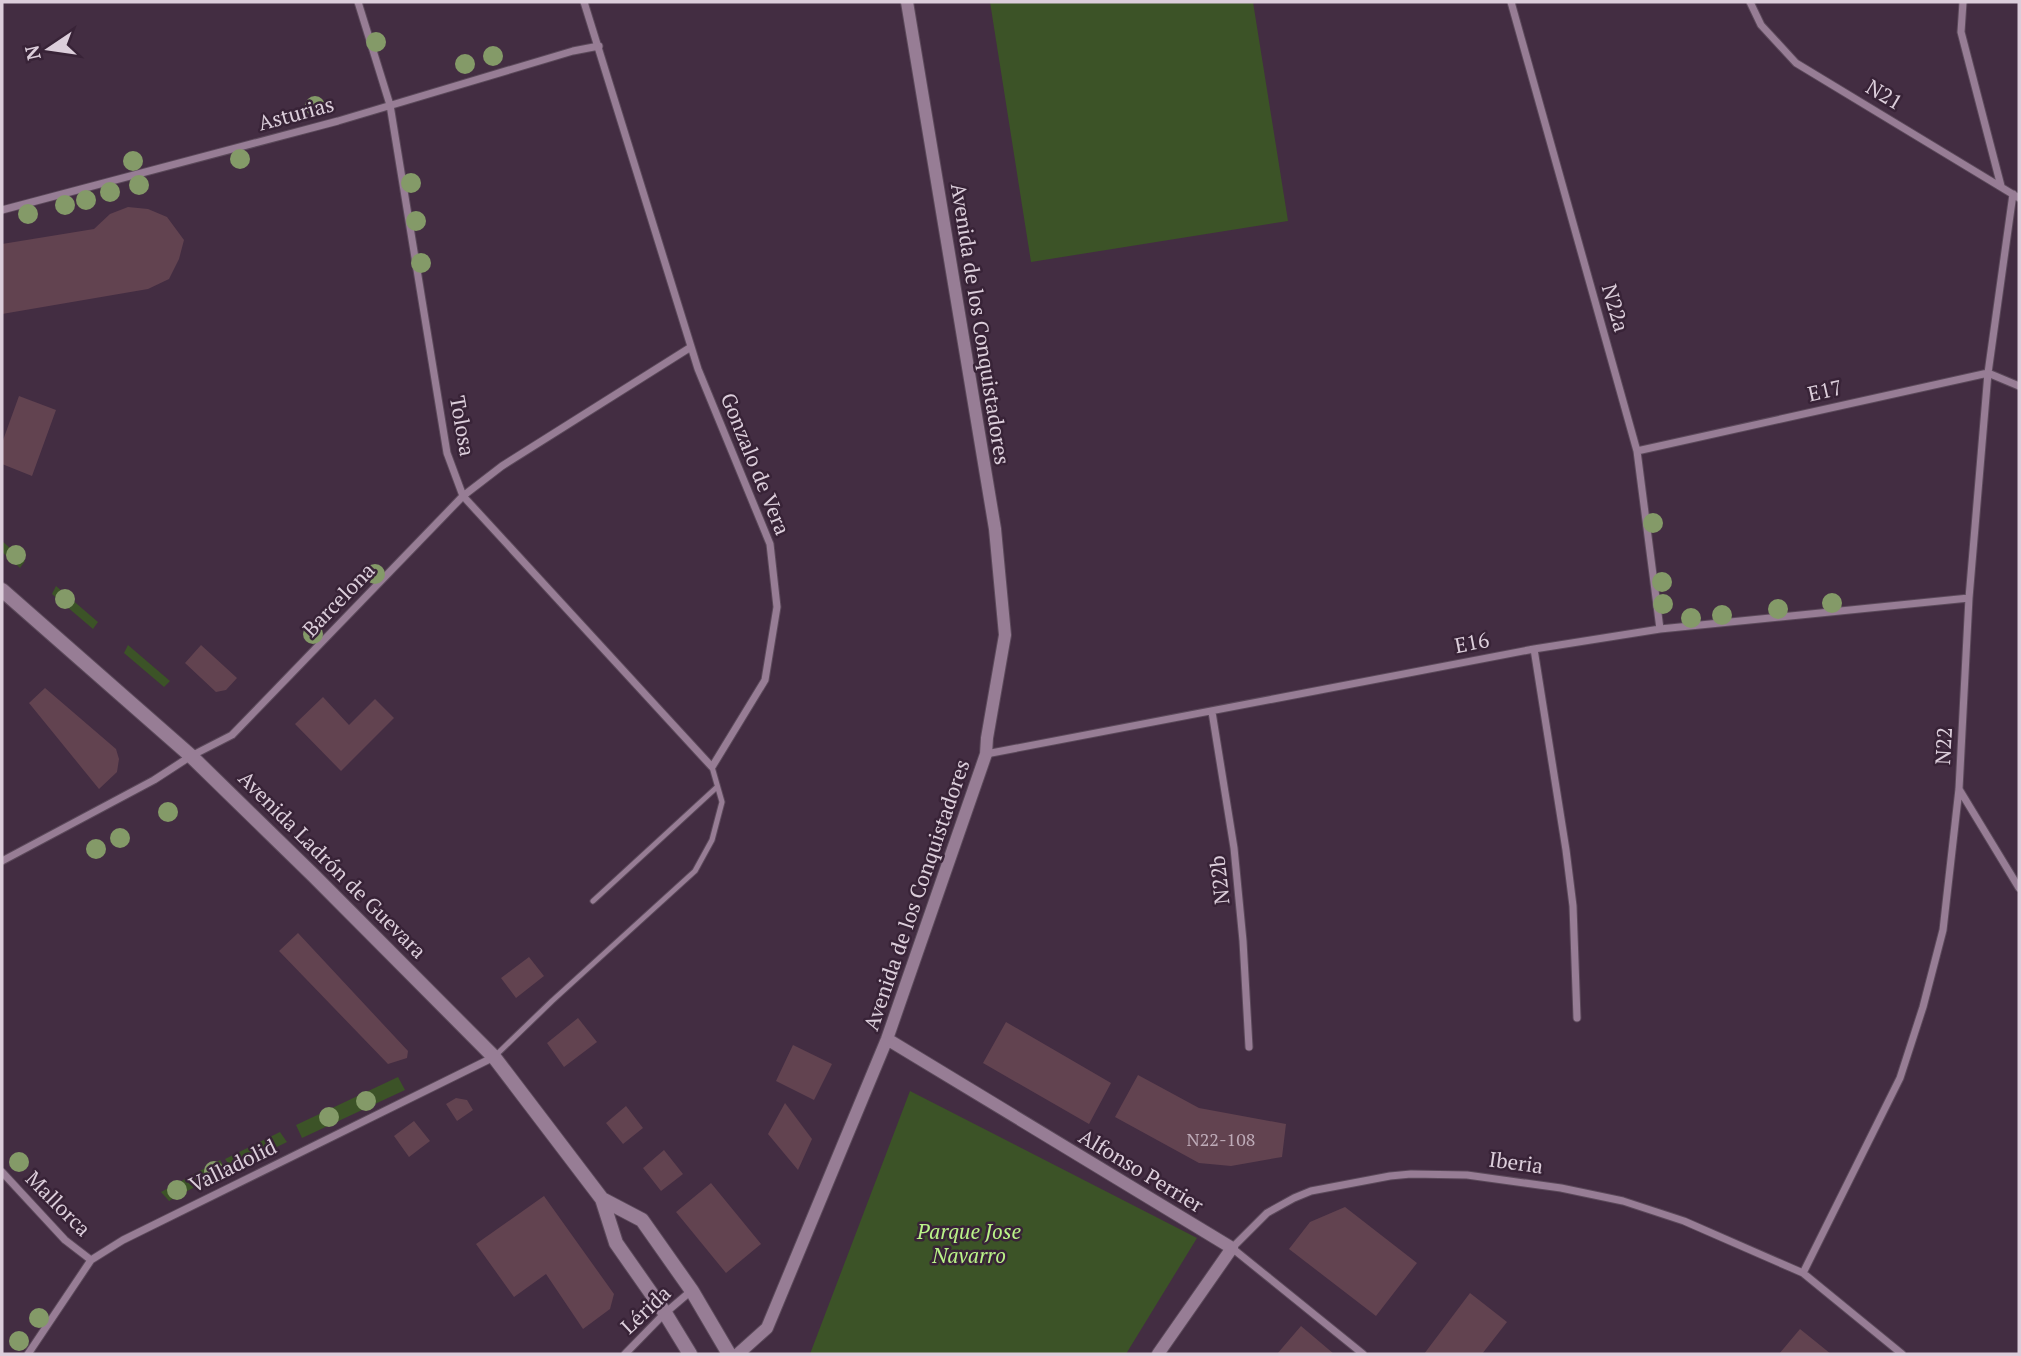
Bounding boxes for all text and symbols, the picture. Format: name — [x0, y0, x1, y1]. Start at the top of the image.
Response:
north arrow — [14, 14, 84, 84]
text: N — [18, 43, 46, 63]
street label: N21 — [1861, 72, 1908, 116]
street label: Asturias — [255, 89, 337, 137]
street label: Avenida de los Conquistadores — [945, 181, 1017, 467]
street label: N22a — [1596, 281, 1636, 335]
street label: E17 — [1805, 372, 1845, 408]
street label: Gonzalo de Vera — [715, 388, 797, 539]
street label: Tolosa — [444, 393, 482, 459]
street label: Barcelona — [296, 556, 381, 642]
street label: E16 — [1452, 625, 1491, 659]
street label: N22 — [1928, 726, 1958, 766]
street label: Avenida de los Conquistadores — [856, 755, 976, 1034]
street label: Avenida Ladrón de Guevara — [233, 764, 433, 965]
street label: N22b — [1203, 854, 1236, 906]
street label: Alfonso Perrier — [1074, 1122, 1209, 1218]
house number: N22-108 — [1187, 1127, 1255, 1151]
street label: Valladolid — [184, 1132, 281, 1198]
street label: Iberia — [1487, 1144, 1545, 1180]
street label: Mallorca — [20, 1165, 98, 1242]
park label: Parque Jose Navarro — [916, 1217, 1022, 1269]
street label: Lérida — [614, 1279, 677, 1340]

